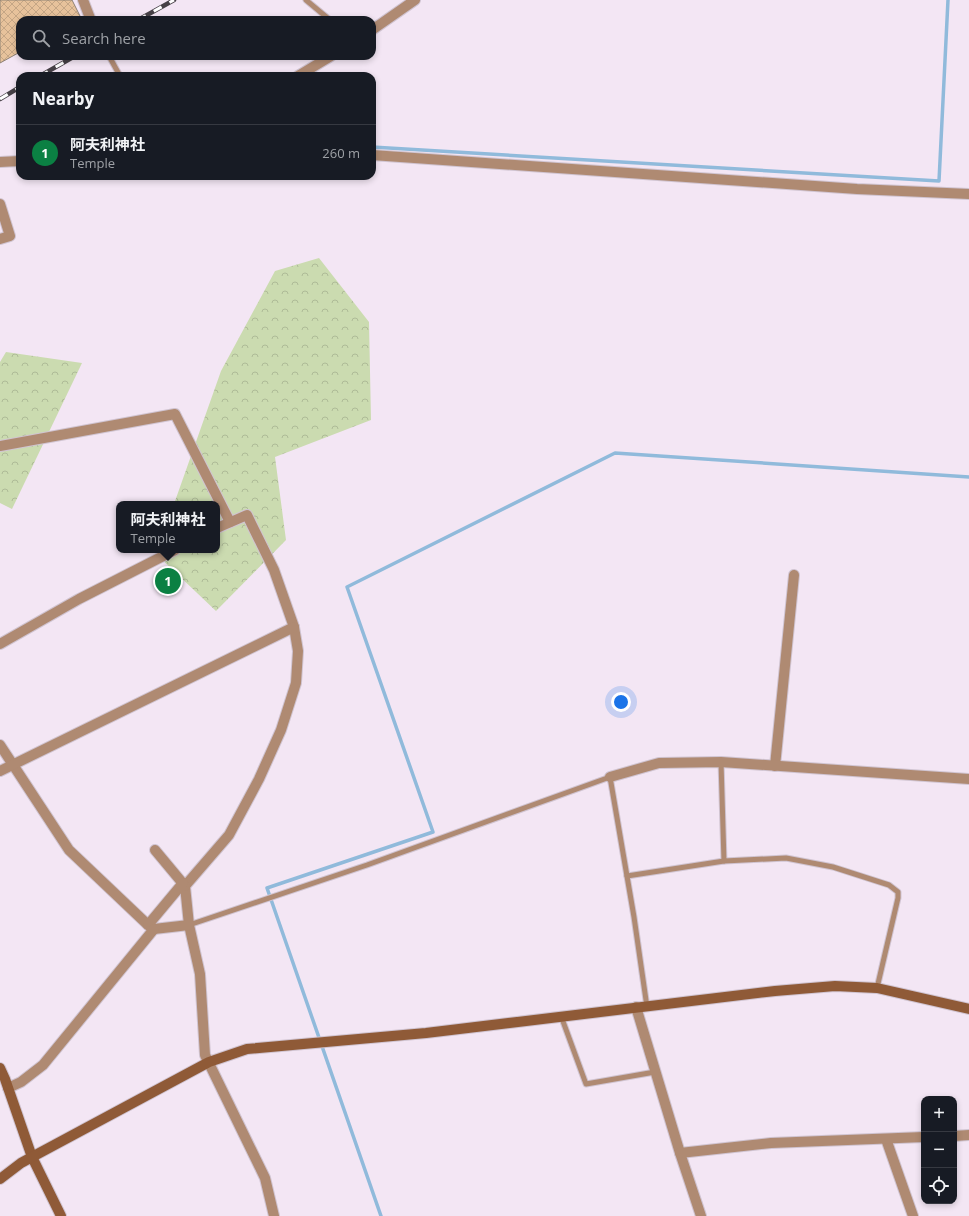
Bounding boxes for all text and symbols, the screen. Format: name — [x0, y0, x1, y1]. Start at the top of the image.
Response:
search box — [16, 16, 376, 60]
icon: search — [30, 27, 52, 49]
text: Search here — [62, 28, 146, 48]
text: Nearby — [32, 87, 94, 110]
text: 阿夫利神社 — [70, 134, 145, 154]
text: 1 — [41, 144, 49, 162]
text: 260 m — [322, 144, 360, 162]
text: Temple — [70, 154, 115, 172]
popup — [116, 501, 220, 553]
text: 阿夫利神社 — [130, 509, 206, 529]
text: Temple — [130, 529, 176, 547]
pin: 1 — [155, 566, 181, 596]
your location — [611, 692, 631, 712]
map controls — [921, 1096, 957, 1204]
button: + — [921, 1096, 957, 1132]
button: − — [921, 1132, 957, 1168]
button: locate — [921, 1168, 957, 1204]

